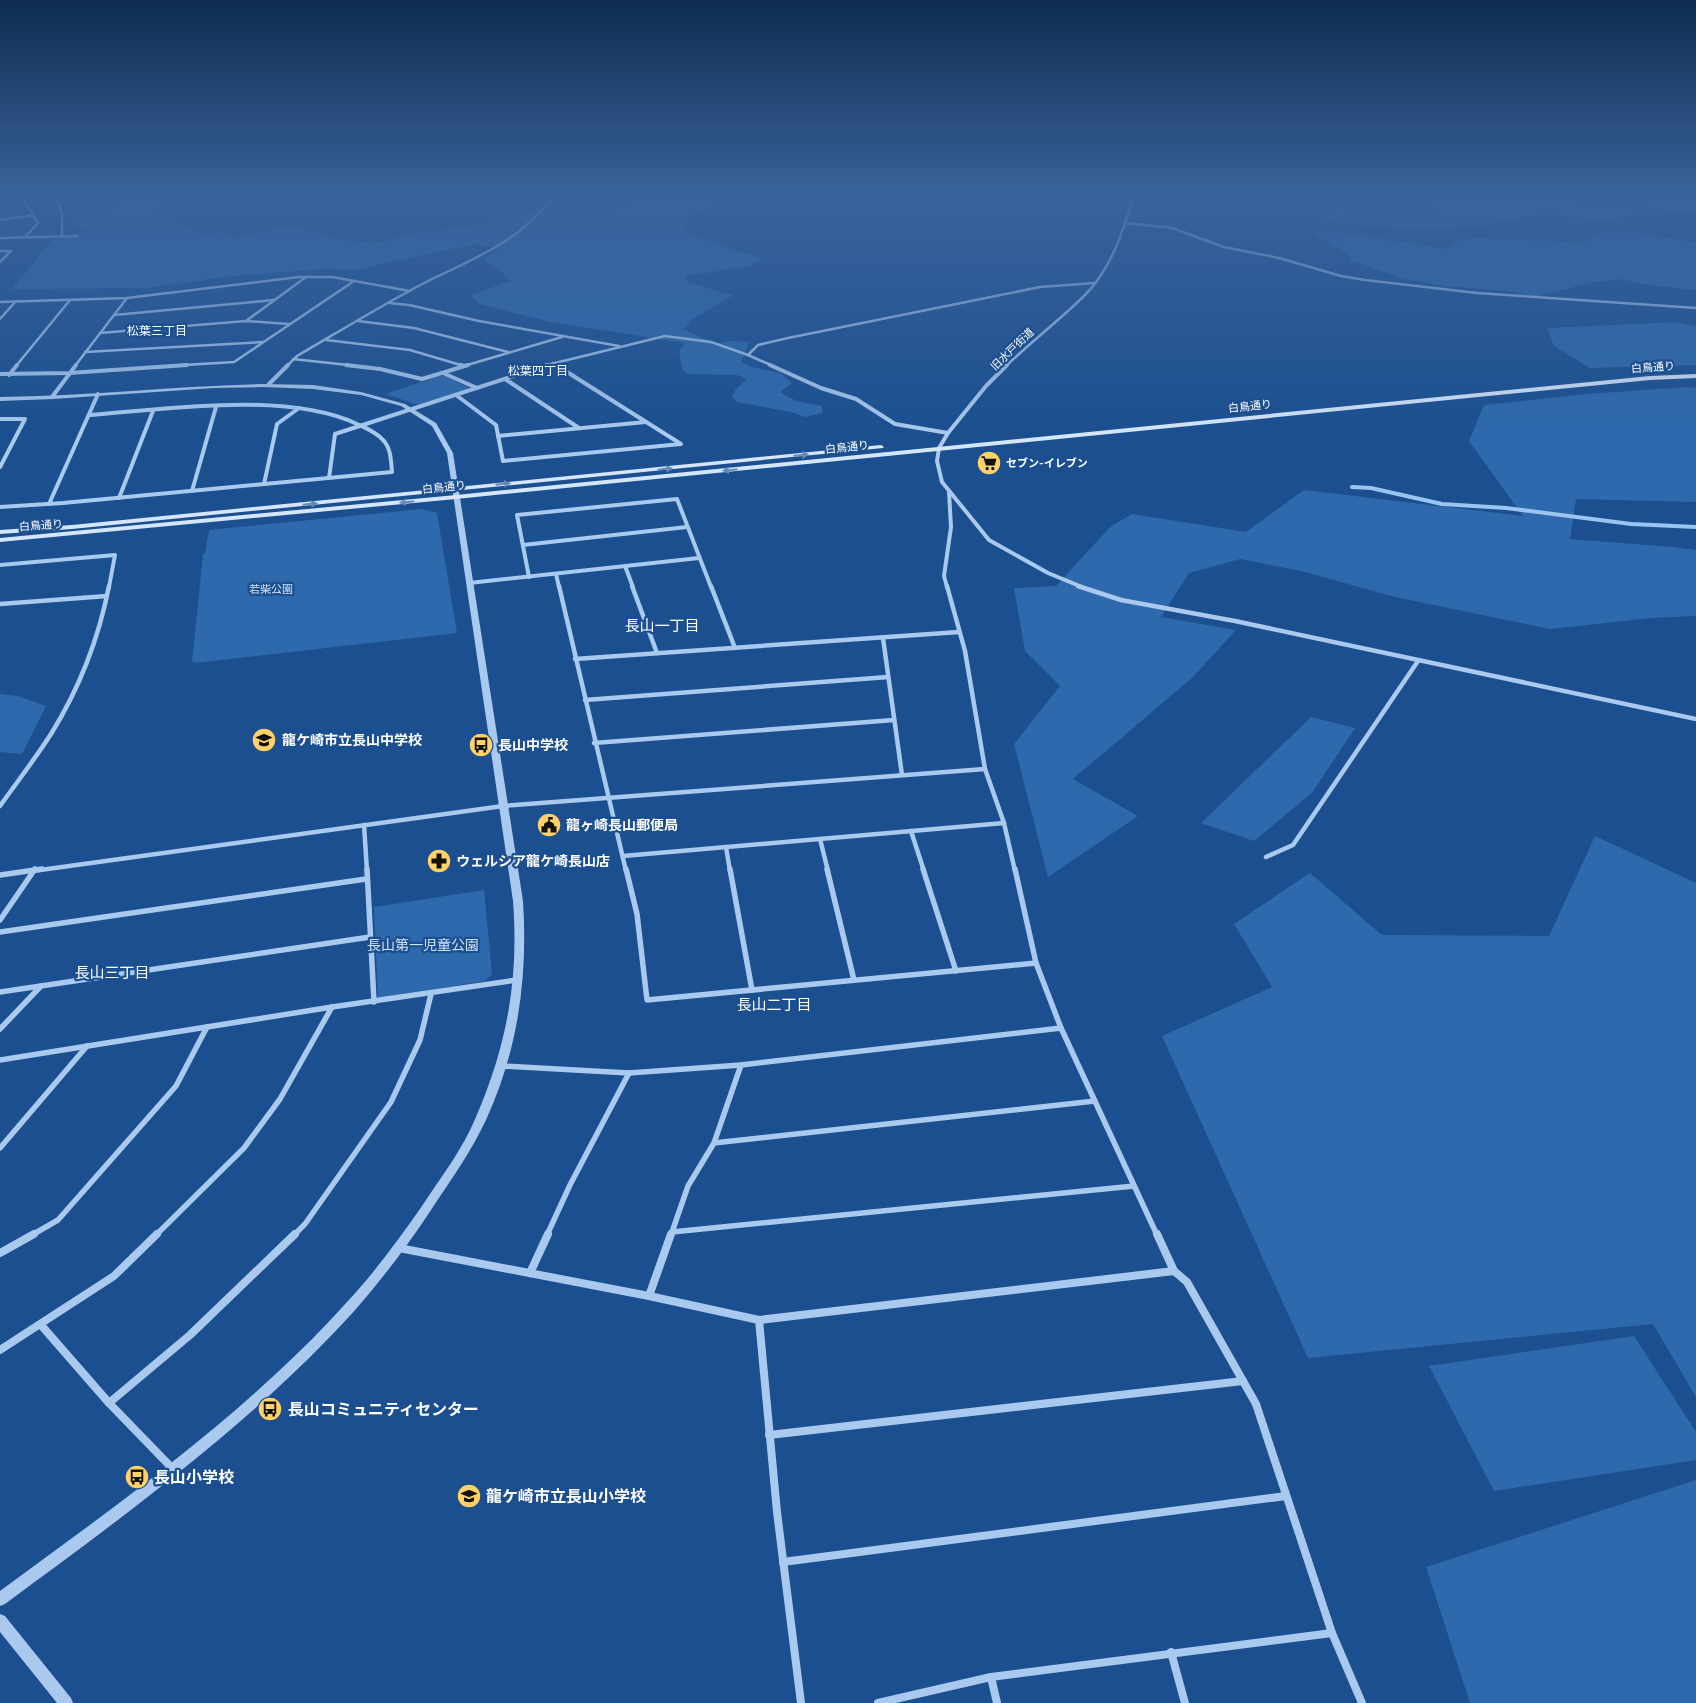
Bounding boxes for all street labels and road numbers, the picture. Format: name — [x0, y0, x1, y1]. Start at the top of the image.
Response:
street label: 旧水戸街道 — [987, 325, 1037, 373]
street label: 白鳥通り — [1631, 358, 1675, 376]
street label: 白鳥通り — [1227, 397, 1273, 415]
street label: 白鳥通り — [824, 438, 870, 456]
street label: 白鳥通り — [421, 478, 467, 496]
street label: 白鳥通り — [19, 516, 63, 534]

